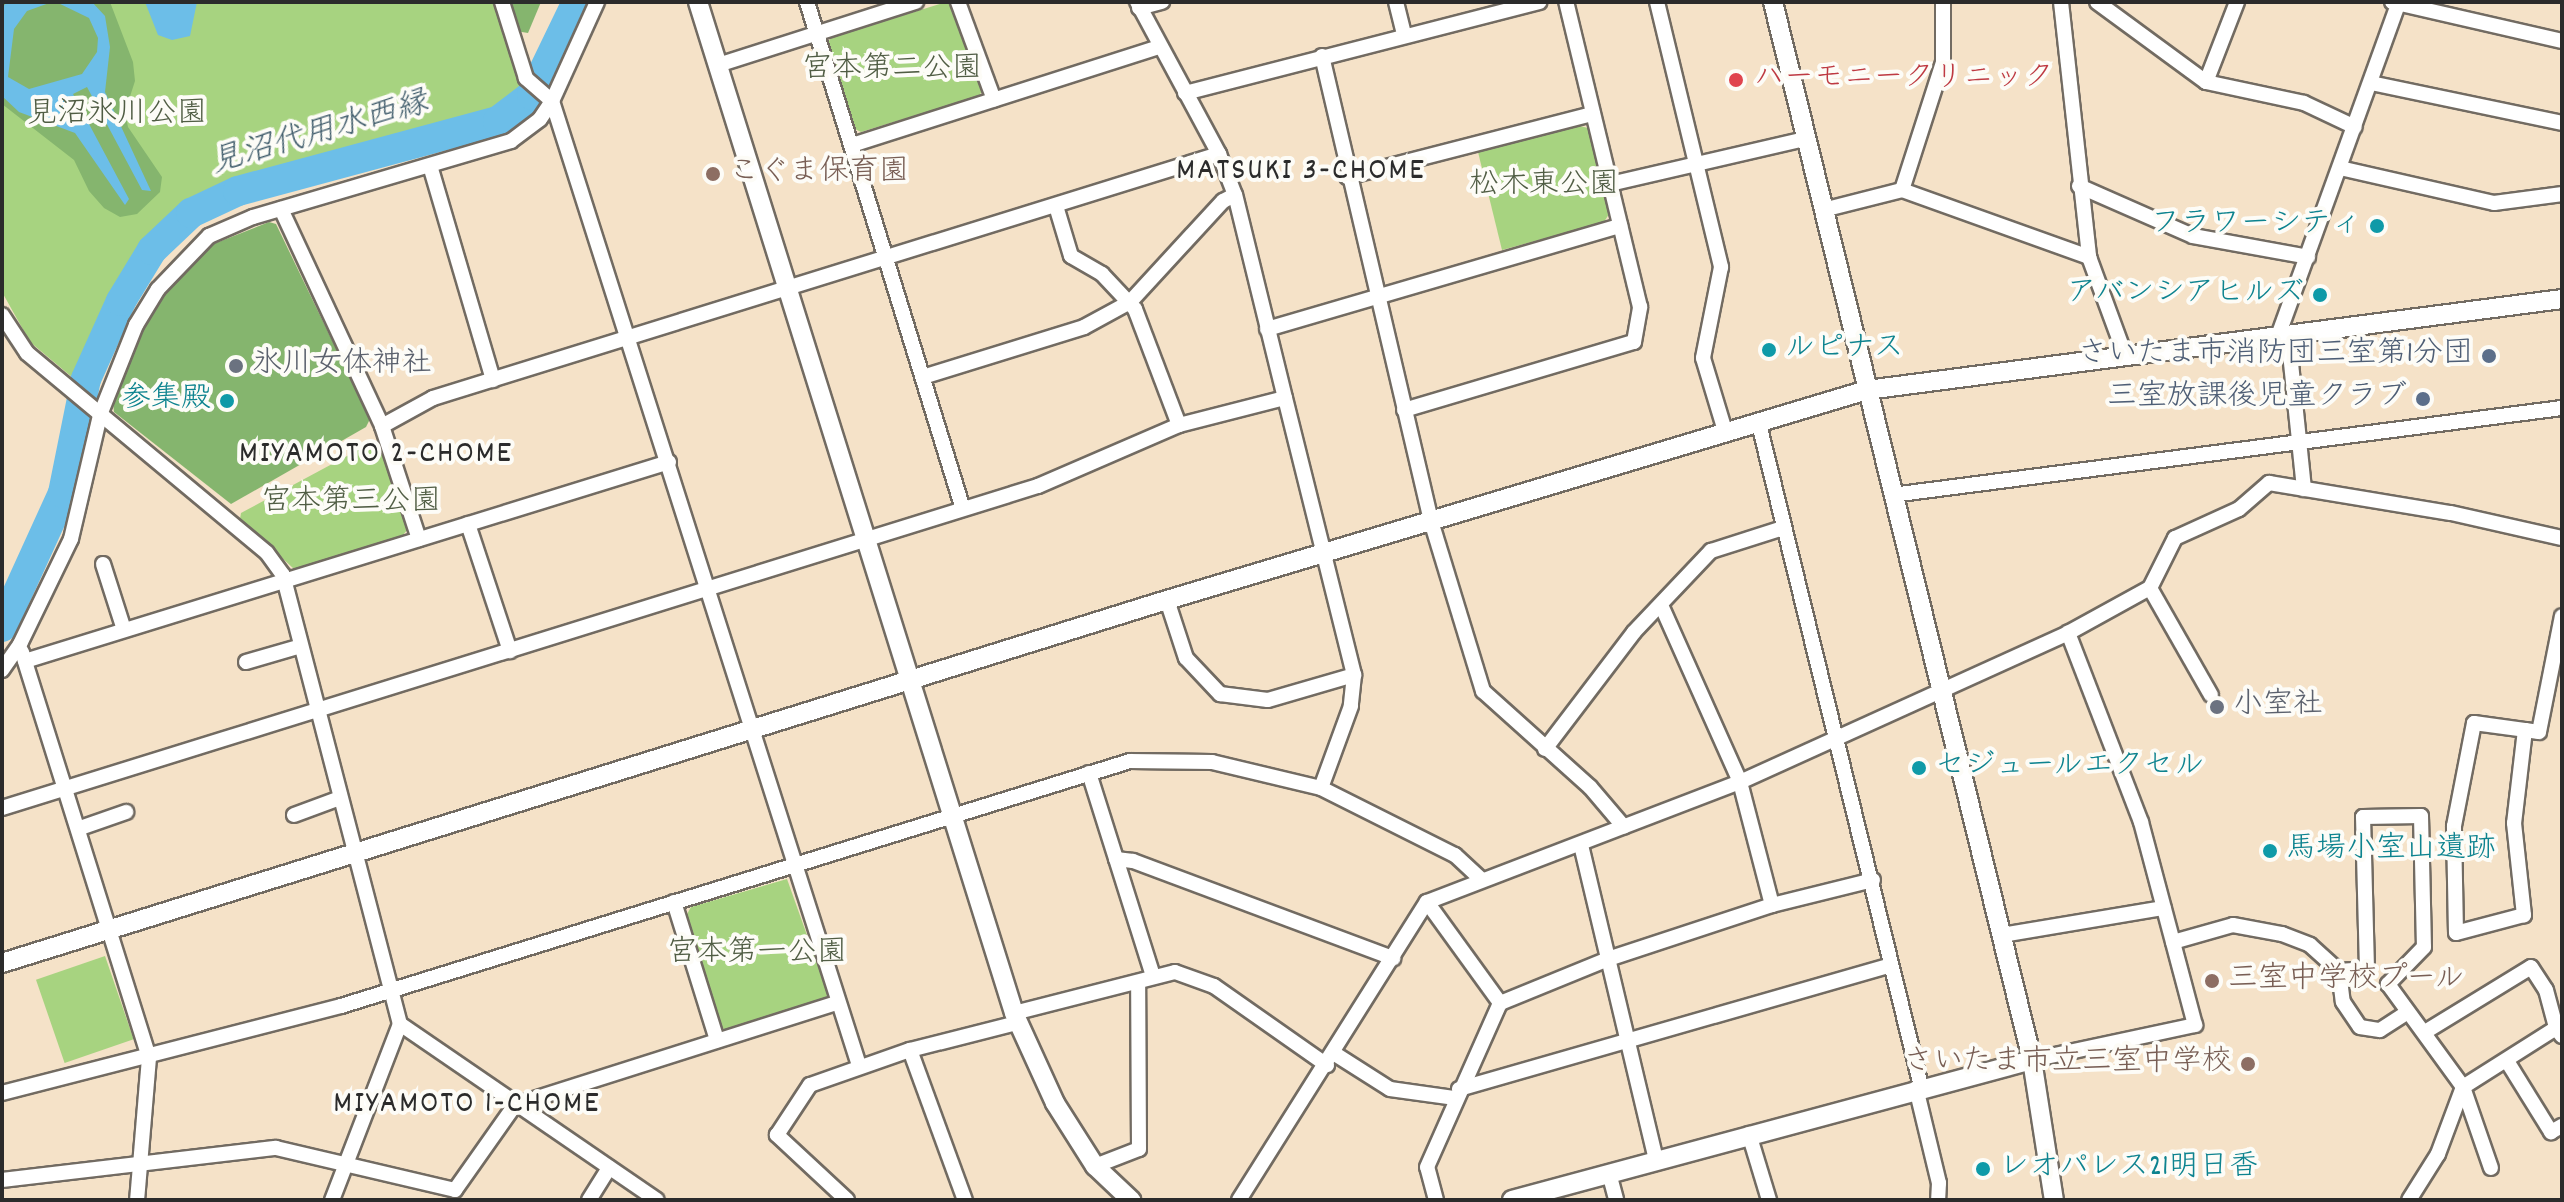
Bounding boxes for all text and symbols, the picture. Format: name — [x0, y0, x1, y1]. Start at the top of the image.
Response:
park label: 宮本第二公園 — [802, 53, 982, 89]
place label: ハーモニークリニック — [1754, 62, 2053, 98]
marker: ハーモニークリニック — [1725, 69, 1747, 91]
water label: 見沼代用水西縁 — [207, 86, 433, 184]
park label: 見沼氷川公園 — [27, 98, 207, 134]
district label: MATSUKI 3-CHOME — [1176, 153, 1426, 191]
place label: こぐま保育園 — [729, 156, 909, 192]
marker: こぐま保育園 — [704, 165, 722, 183]
park label: 松木東公園 — [1469, 169, 1619, 205]
place label: フラワーシティ — [2151, 208, 2361, 244]
marker: フラワーシティ — [2368, 217, 2386, 235]
place label: アバンシアヒルズ — [2064, 277, 2304, 313]
marker: アバンシアヒルズ — [2311, 286, 2329, 304]
place label: ルピナス — [1785, 332, 1905, 368]
place label: さいたま市消防団三室第1分団 — [2076, 338, 2473, 374]
marker: ルピナス — [1760, 341, 1778, 359]
marker: さいたま市消防団三室第1分団 — [2480, 347, 2498, 365]
place label: 氷川女体神社 — [252, 348, 432, 384]
marker: 氷川女体神社 — [227, 357, 245, 375]
place label: 三室放課後児童クラブ — [2107, 381, 2407, 417]
place label: 参集殿 — [121, 383, 211, 419]
marker: 三室放課後児童クラブ — [2414, 390, 2432, 408]
marker: 参集殿 — [218, 392, 236, 410]
district label: MIYAMOTO 2-CHOME — [239, 436, 513, 474]
park label: 宮本第三公園 — [261, 486, 441, 522]
place label: 小室社 — [2233, 689, 2323, 725]
marker: 小室社 — [2208, 698, 2226, 716]
place label: セジュールエクセル — [1935, 750, 2205, 786]
marker: セジュールエクセル — [1910, 759, 1928, 777]
place label: 馬場小室山遺跡 — [2286, 833, 2496, 869]
marker: 馬場小室山遺跡 — [2261, 842, 2279, 860]
park label: 宮本第一公園 — [667, 937, 847, 973]
place label: 三室中学校プール — [2228, 963, 2466, 999]
marker: 三室中学校プール — [2203, 972, 2221, 990]
place label: さいたま市立三室中学校 — [1902, 1046, 2232, 1082]
marker: さいたま市立三室中学校 — [2239, 1055, 2257, 1073]
district label: MIYAMOTO 1-CHOME — [333, 1086, 601, 1124]
place label: レオパレス21明日香 — [1999, 1151, 2259, 1187]
marker: レオパレス21明日香 — [1974, 1160, 1992, 1178]

